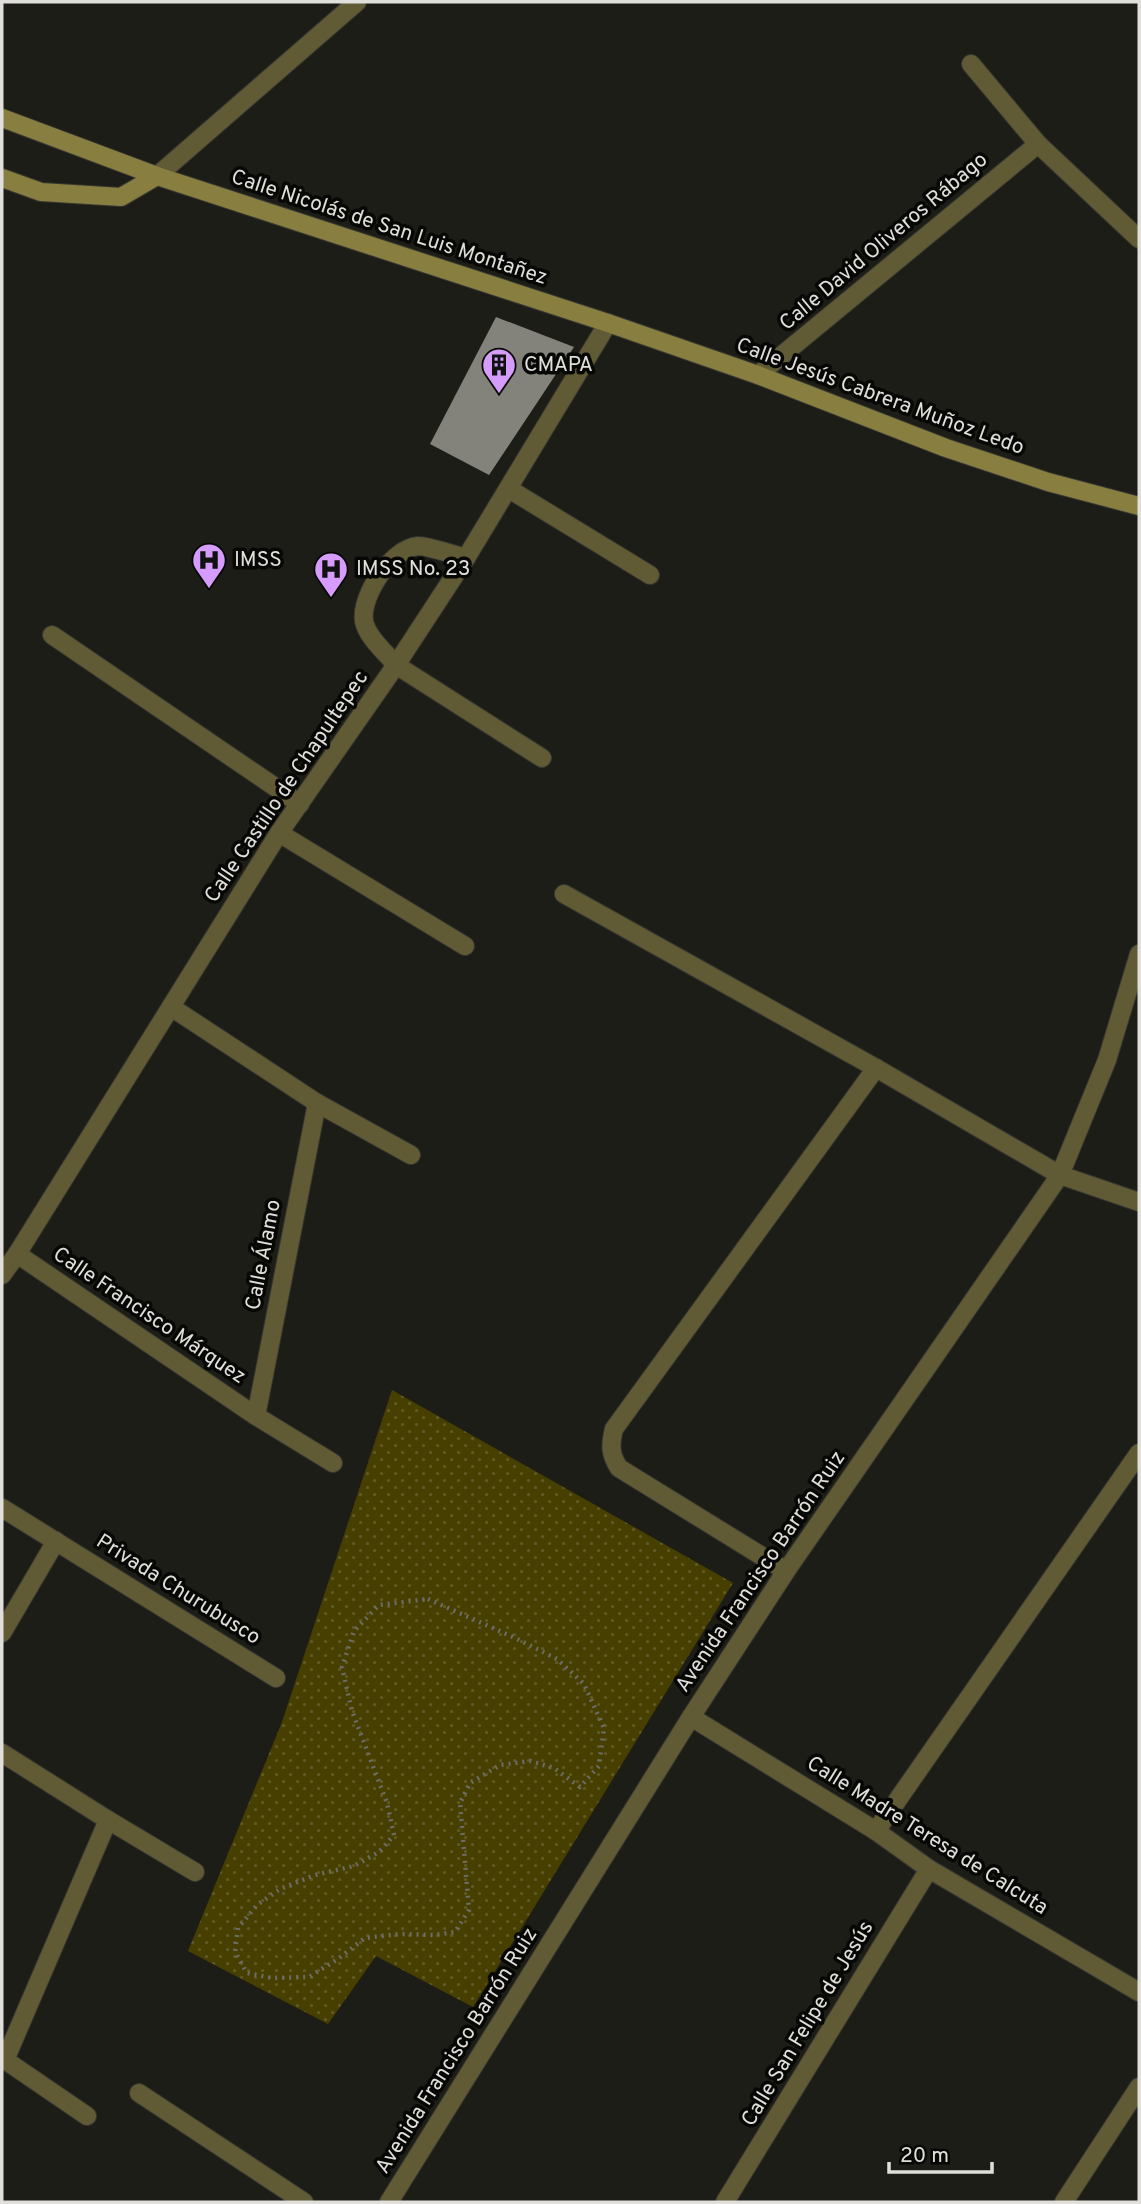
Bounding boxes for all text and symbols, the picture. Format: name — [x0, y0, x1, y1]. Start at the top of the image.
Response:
street label: Calle David Oliveros Rábago — [774, 147, 994, 337]
street label: Calle Nicolás de San Luis Montañez — [228, 164, 550, 292]
street label: Calle Jesús Cabrera Muñoz Ledo — [732, 332, 1028, 462]
building icon: CMAPA — [480, 346, 518, 395]
place label: CMAPA — [524, 352, 593, 379]
hospital icon: IMSS — [190, 541, 228, 590]
place label: IMSS — [234, 547, 282, 574]
hospital icon: IMSS No. 23 — [312, 550, 350, 599]
place label: IMSS No. 23 — [356, 556, 471, 583]
street label: Calle Castillo de Chapultepec — [199, 666, 375, 908]
street label: Calle Álamo — [239, 1197, 288, 1313]
street label: Calle Francisco Márquez — [47, 1241, 251, 1391]
street label: Avenida Francisco Barrón Ruiz — [670, 1446, 852, 1698]
street label: Privada Churubusco — [91, 1528, 265, 1652]
street label: Calle Madre Teresa de Calcuta — [801, 1750, 1053, 1922]
street label: Calle San Felipe de Jesús — [736, 1916, 880, 2132]
street label: Avenida Francisco Barrón Ruiz — [370, 1923, 544, 2179]
scale bar — [889, 2130, 992, 2174]
text: 20 m — [900, 2143, 949, 2170]

